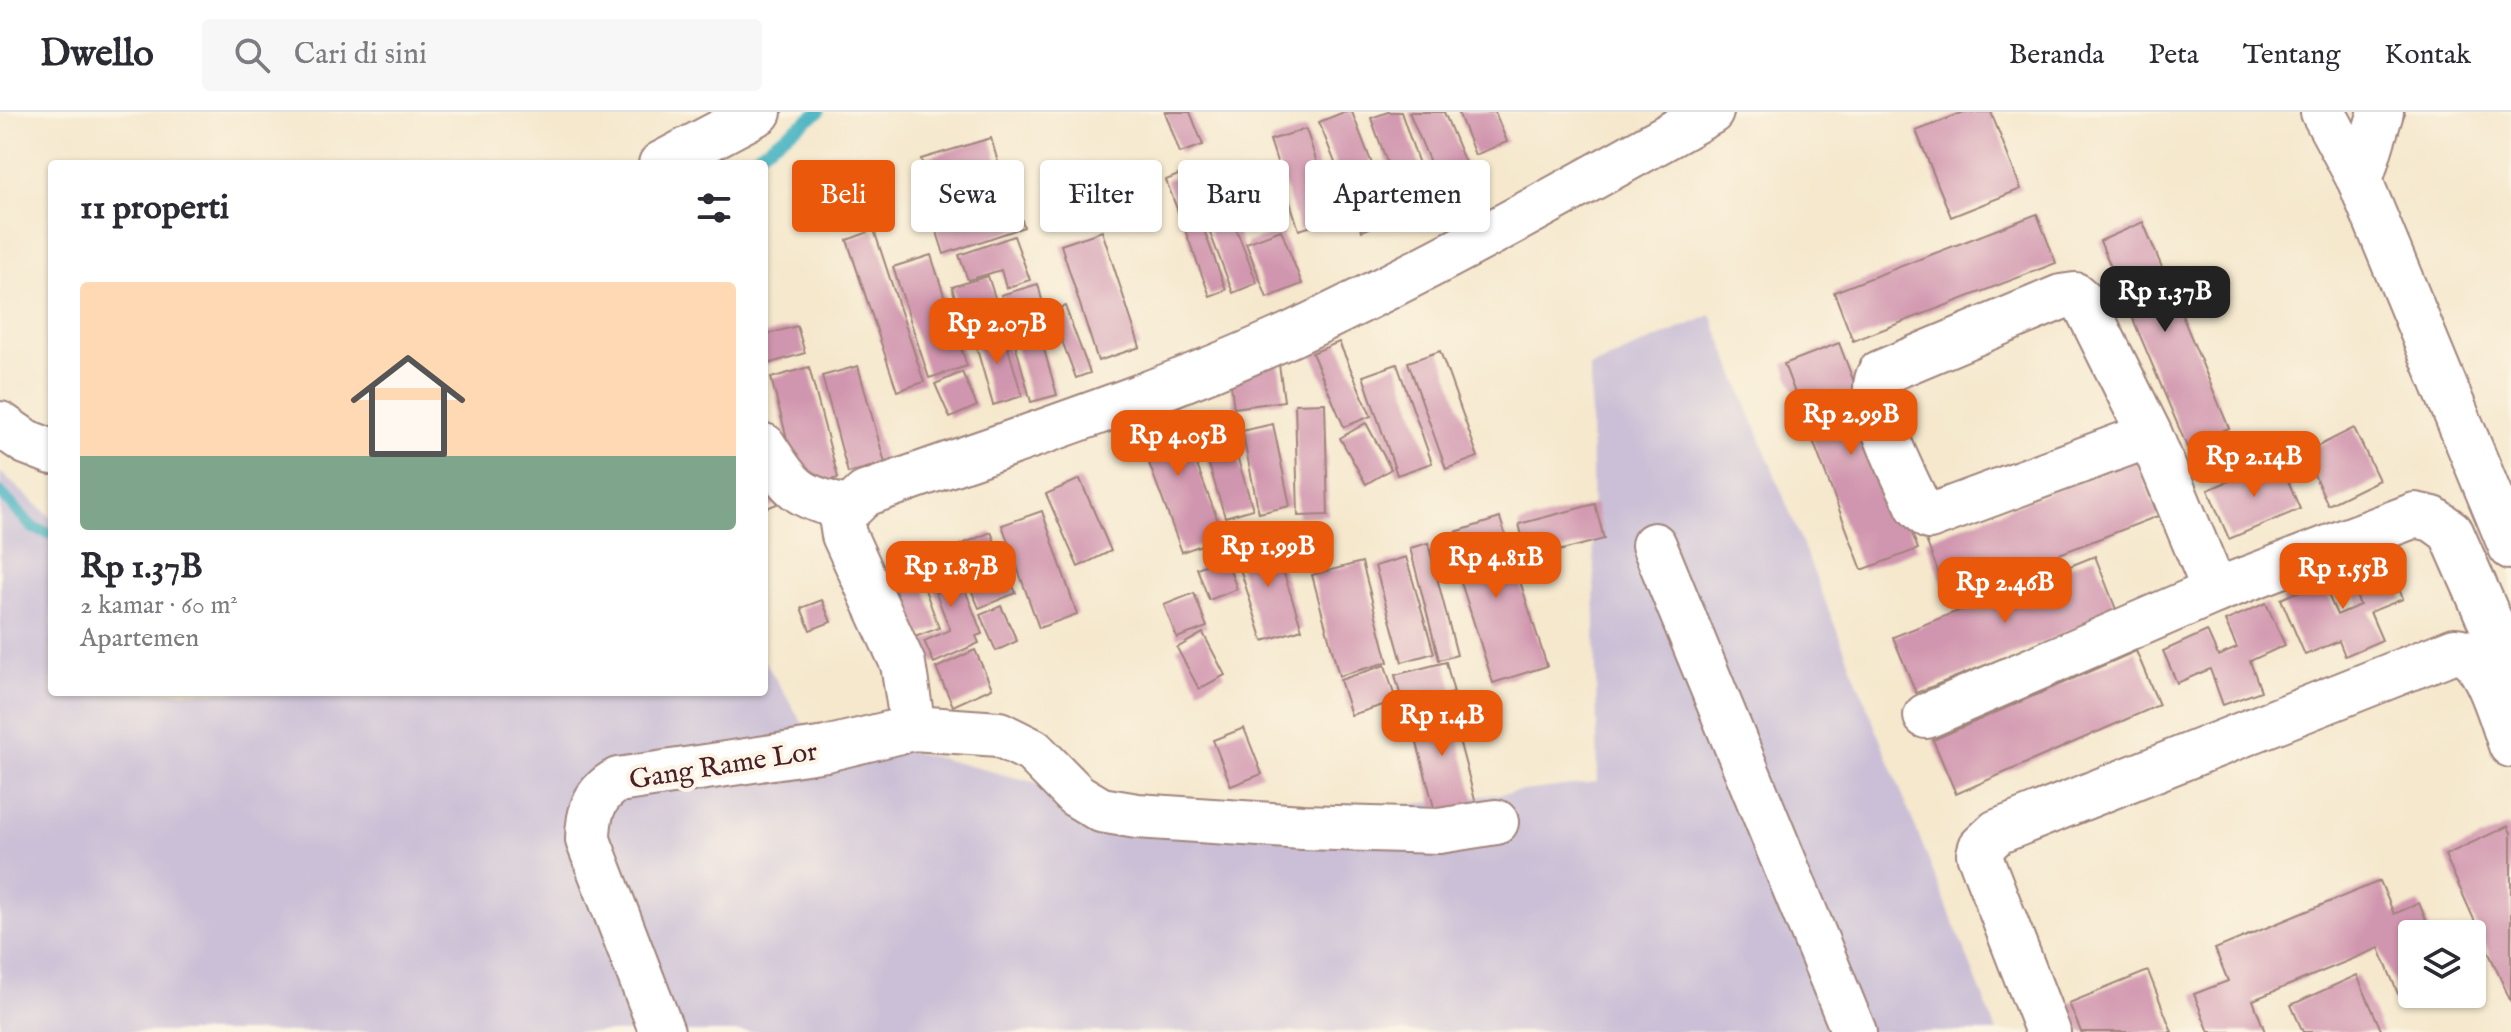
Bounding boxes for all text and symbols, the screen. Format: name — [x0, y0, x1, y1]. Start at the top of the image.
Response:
search box — [202, 19, 762, 91]
text: Dwello — [40, 31, 154, 79]
icon: search — [230, 33, 274, 77]
text: Cari di sini — [294, 36, 427, 74]
text: Beranda — [2009, 38, 2104, 73]
text: Peta — [2148, 38, 2199, 73]
text: Tentang — [2243, 38, 2340, 73]
text: Kontak — [2384, 38, 2471, 73]
chip: Beli — [792, 160, 895, 232]
chip: Sewa — [911, 160, 1024, 232]
chip: Filter — [1040, 160, 1162, 232]
chip: Baru — [1178, 160, 1289, 232]
chip: Apartemen — [1305, 160, 1490, 232]
icon: filters — [692, 186, 736, 230]
text: 11 properti — [80, 187, 229, 230]
pin: Rp 1.37B — [2082, 266, 2248, 334]
text: Rp 1.37B — [2118, 275, 2212, 308]
pin: Rp 2.07B — [914, 298, 1080, 366]
text: Rp 2.07B — [947, 307, 1047, 340]
icon: home — [336, 334, 480, 478]
pin: Rp 2.99B — [1768, 389, 1934, 457]
text: Rp 2.99B — [1802, 398, 1900, 431]
pin: Rp 4.05B — [1095, 410, 1261, 478]
text: Rp 4.05B — [1129, 419, 1227, 452]
pin: Rp 2.14B — [2171, 431, 2337, 499]
text: Rp 2.14B — [2206, 440, 2302, 473]
pin: Rp 1.99B — [1185, 521, 1351, 589]
text: Rp 1.99B — [1221, 530, 1315, 563]
pin: Rp 4.81B — [1413, 532, 1579, 600]
pin: Rp 1.87B — [868, 541, 1034, 609]
text: Rp 4.81B — [1448, 541, 1544, 574]
pin: Rp 1.55B — [2260, 543, 2426, 611]
text: Rp 1.37B — [80, 546, 203, 589]
text: Rp 1.87B — [904, 550, 998, 583]
text: Rp 1.55B — [2298, 552, 2388, 585]
pin: Rp 2.46B — [1922, 557, 2088, 625]
text: Rp 2.46B — [1956, 566, 2054, 599]
text: 2 kamar · 60 m² — [80, 589, 238, 622]
text: Apartemen — [80, 622, 199, 655]
pin: Rp 1.4B — [1368, 690, 1516, 758]
text: Rp 1.4B — [1400, 699, 1484, 732]
street label: Gang Rame Lor — [627, 734, 820, 799]
map controls — [2398, 920, 2486, 1008]
button: layers — [2398, 920, 2486, 1008]

